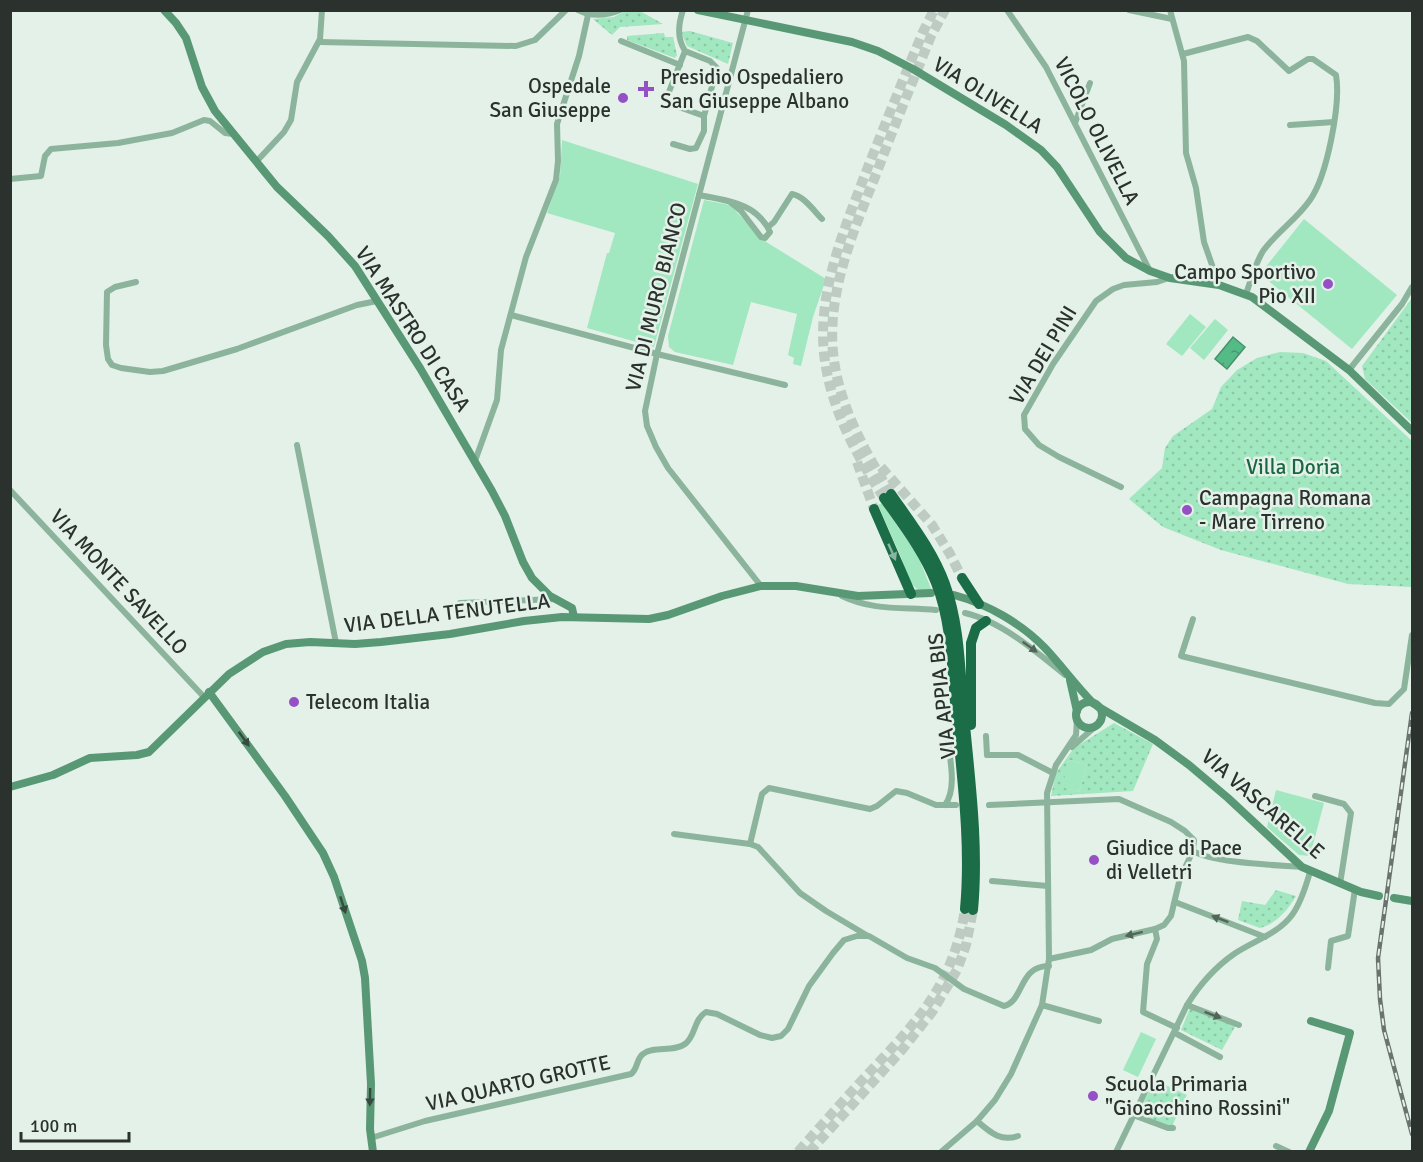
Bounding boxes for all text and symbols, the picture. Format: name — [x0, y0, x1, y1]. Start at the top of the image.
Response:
street label: VIA OLIVELLA — [928, 51, 1048, 139]
street label: VICOLO OLIVELLA — [1049, 53, 1146, 209]
place label: Presidio Ospedaliero San Giuseppe Albano — [660, 64, 849, 114]
place label: Ospedale San Giuseppe — [489, 73, 611, 123]
marker: Presidio Ospedaliero San Giuseppe Albano — [637, 80, 655, 98]
marker: Ospedale San Giuseppe — [616, 91, 630, 105]
street label: VIA DI MURO BIANCO — [620, 200, 692, 394]
street label: VIA MASTRO DI CASA — [350, 241, 476, 417]
place label: Campo Sportivo Pio XII — [1174, 259, 1316, 309]
marker: Campo Sportivo Pio XII — [1321, 277, 1335, 291]
street label: VIA DEI PINI — [1003, 301, 1083, 409]
park label: Villa Doria — [1246, 454, 1340, 480]
place label: Campagna Romana - Mare Tirreno — [1199, 485, 1371, 535]
marker: Campagna Romana - Mare Tirreno — [1180, 503, 1194, 517]
street label: VIA MONTE SAVELLO — [45, 504, 193, 660]
one-way arrow — [887, 543, 897, 561]
street label: VIA DELLA TENUTELLA — [343, 587, 552, 639]
street label: VIA APPIA BIS — [922, 632, 962, 760]
one-way arrow — [1022, 641, 1038, 653]
place label: Telecom Italia — [306, 689, 430, 715]
marker: Telecom Italia — [287, 695, 301, 709]
one-way arrow — [237, 731, 250, 747]
street label: VIA VASCARELLE — [1196, 743, 1330, 865]
place label: Giudice di Pace di Velletri — [1106, 835, 1242, 885]
marker: Giudice di Pace di Velletri — [1087, 853, 1101, 867]
one-way arrow — [339, 896, 349, 914]
one-way arrow — [1211, 914, 1229, 923]
one-way arrow — [1124, 930, 1143, 940]
one-way arrow — [1204, 1010, 1222, 1020]
street label: VIA QUARTO GROTTE — [423, 1049, 613, 1117]
place label: Scuola Primaria "Gioacchino Rossini" — [1105, 1071, 1290, 1121]
one-way arrow — [366, 1087, 375, 1106]
marker: Scuola Primaria "Gioacchino Rossini" — [1086, 1089, 1100, 1103]
scale bar — [21, 1105, 129, 1143]
text: 100 m — [30, 1115, 77, 1137]

